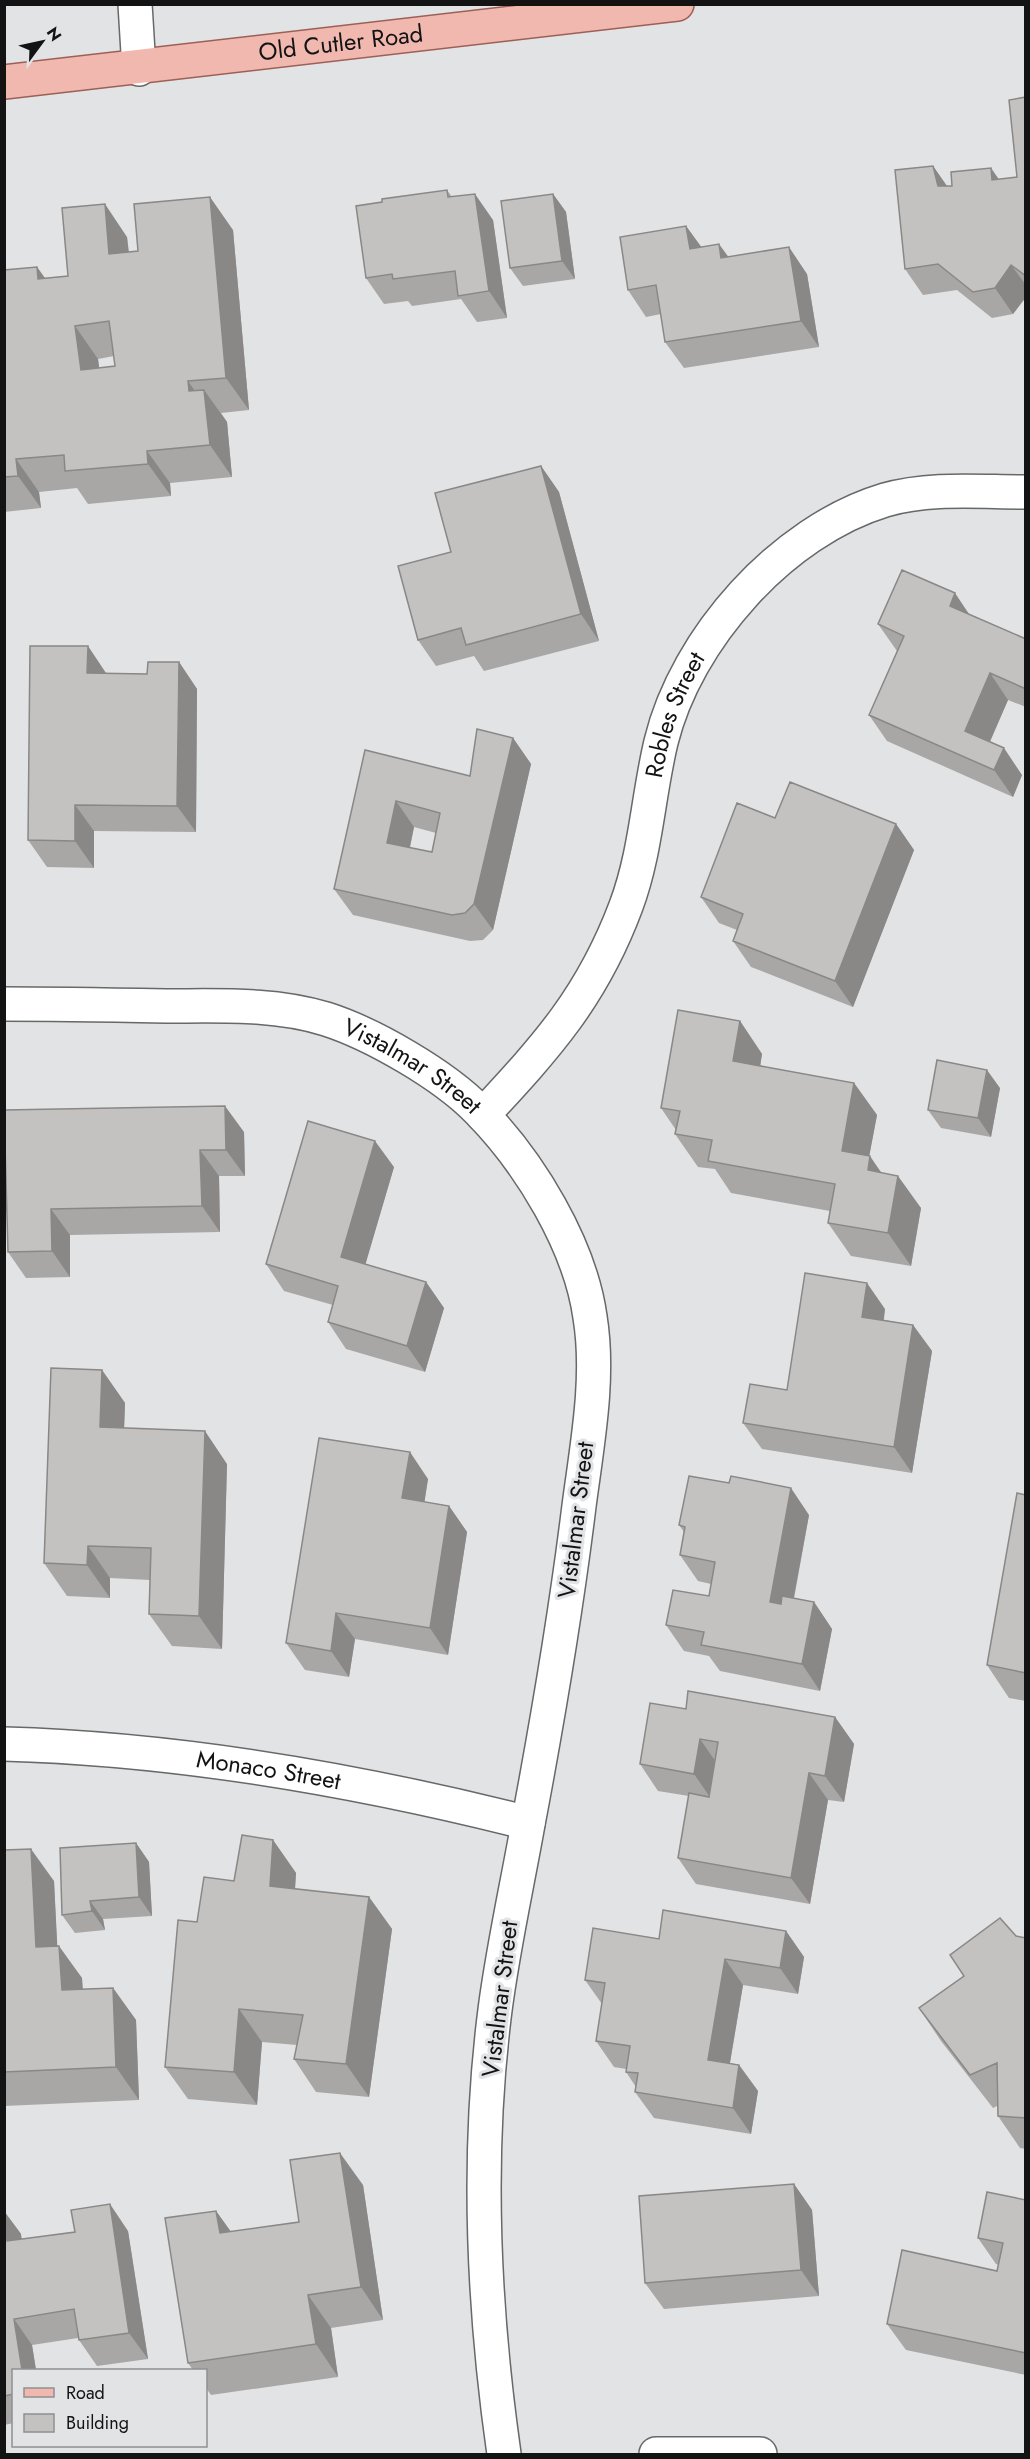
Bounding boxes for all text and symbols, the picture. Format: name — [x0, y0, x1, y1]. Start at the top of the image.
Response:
north arrow — [12, 12, 72, 72]
street label: Old Cutler Road — [257, 16, 425, 69]
text: N — [41, 23, 67, 46]
street label: Robles Street — [636, 645, 713, 781]
street label: Vistalmar Street — [338, 1009, 490, 1122]
street label: Vistalmar Street — [549, 1439, 603, 1600]
street label: Monaco Street — [194, 1741, 344, 1798]
street label: Vistalmar Street — [473, 1918, 527, 2079]
legend — [12, 2369, 207, 2447]
text: Road — [66, 2380, 105, 2406]
text: Building — [66, 2410, 129, 2436]

